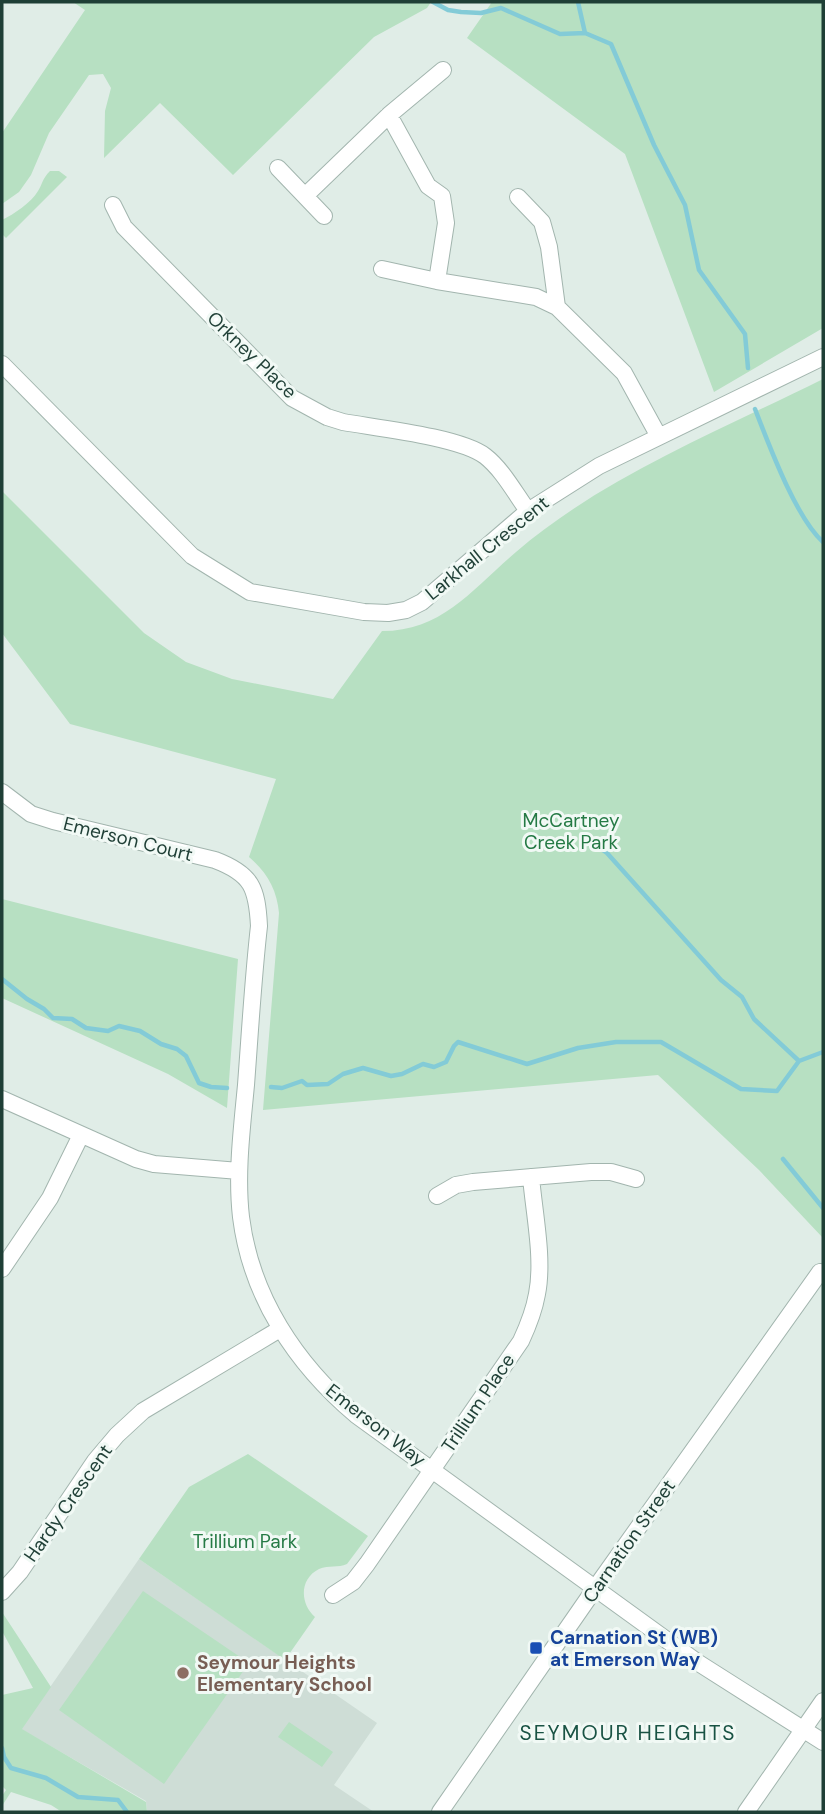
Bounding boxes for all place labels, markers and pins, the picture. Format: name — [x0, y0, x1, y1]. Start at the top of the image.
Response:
place label: Carnation St (WB) at Emerson Way — [550, 1625, 718, 1672]
marker: Carnation St (WB) at Emerson Way — [528, 1640, 544, 1656]
place label: Seymour Heights Elementary School — [197, 1650, 372, 1697]
marker: Seymour Heights Elementary School — [175, 1665, 191, 1681]

